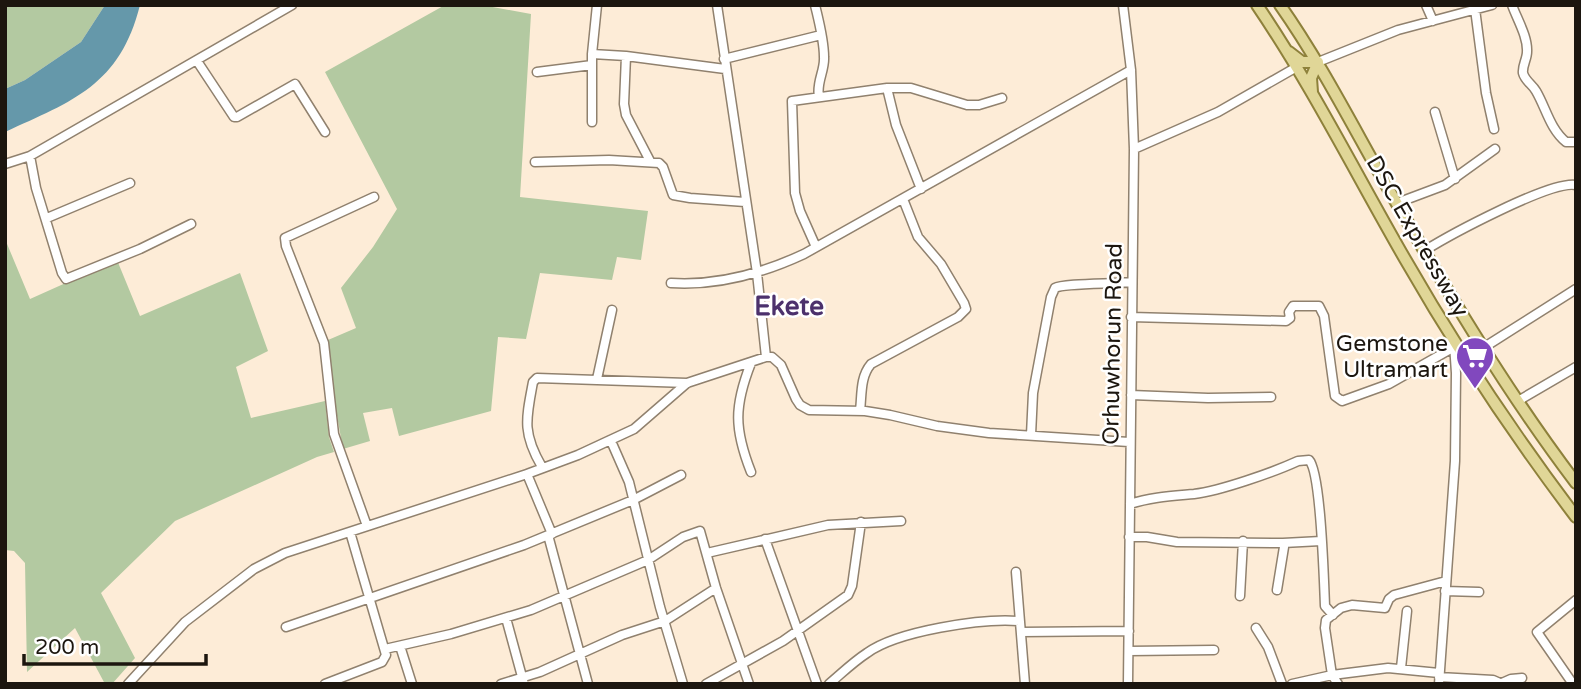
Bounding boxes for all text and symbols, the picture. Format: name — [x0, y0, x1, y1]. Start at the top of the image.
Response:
street label: DSC Expressway — [1360, 151, 1475, 322]
street label: Orhuwhorun Road — [1097, 243, 1129, 445]
district label: Ekete — [754, 291, 824, 322]
place label: Gemstone Ultramart — [1336, 330, 1448, 384]
supermarket icon: Gemstone Ultramart — [1454, 335, 1496, 390]
scale bar — [24, 622, 206, 666]
text: 200 m — [35, 635, 99, 660]

